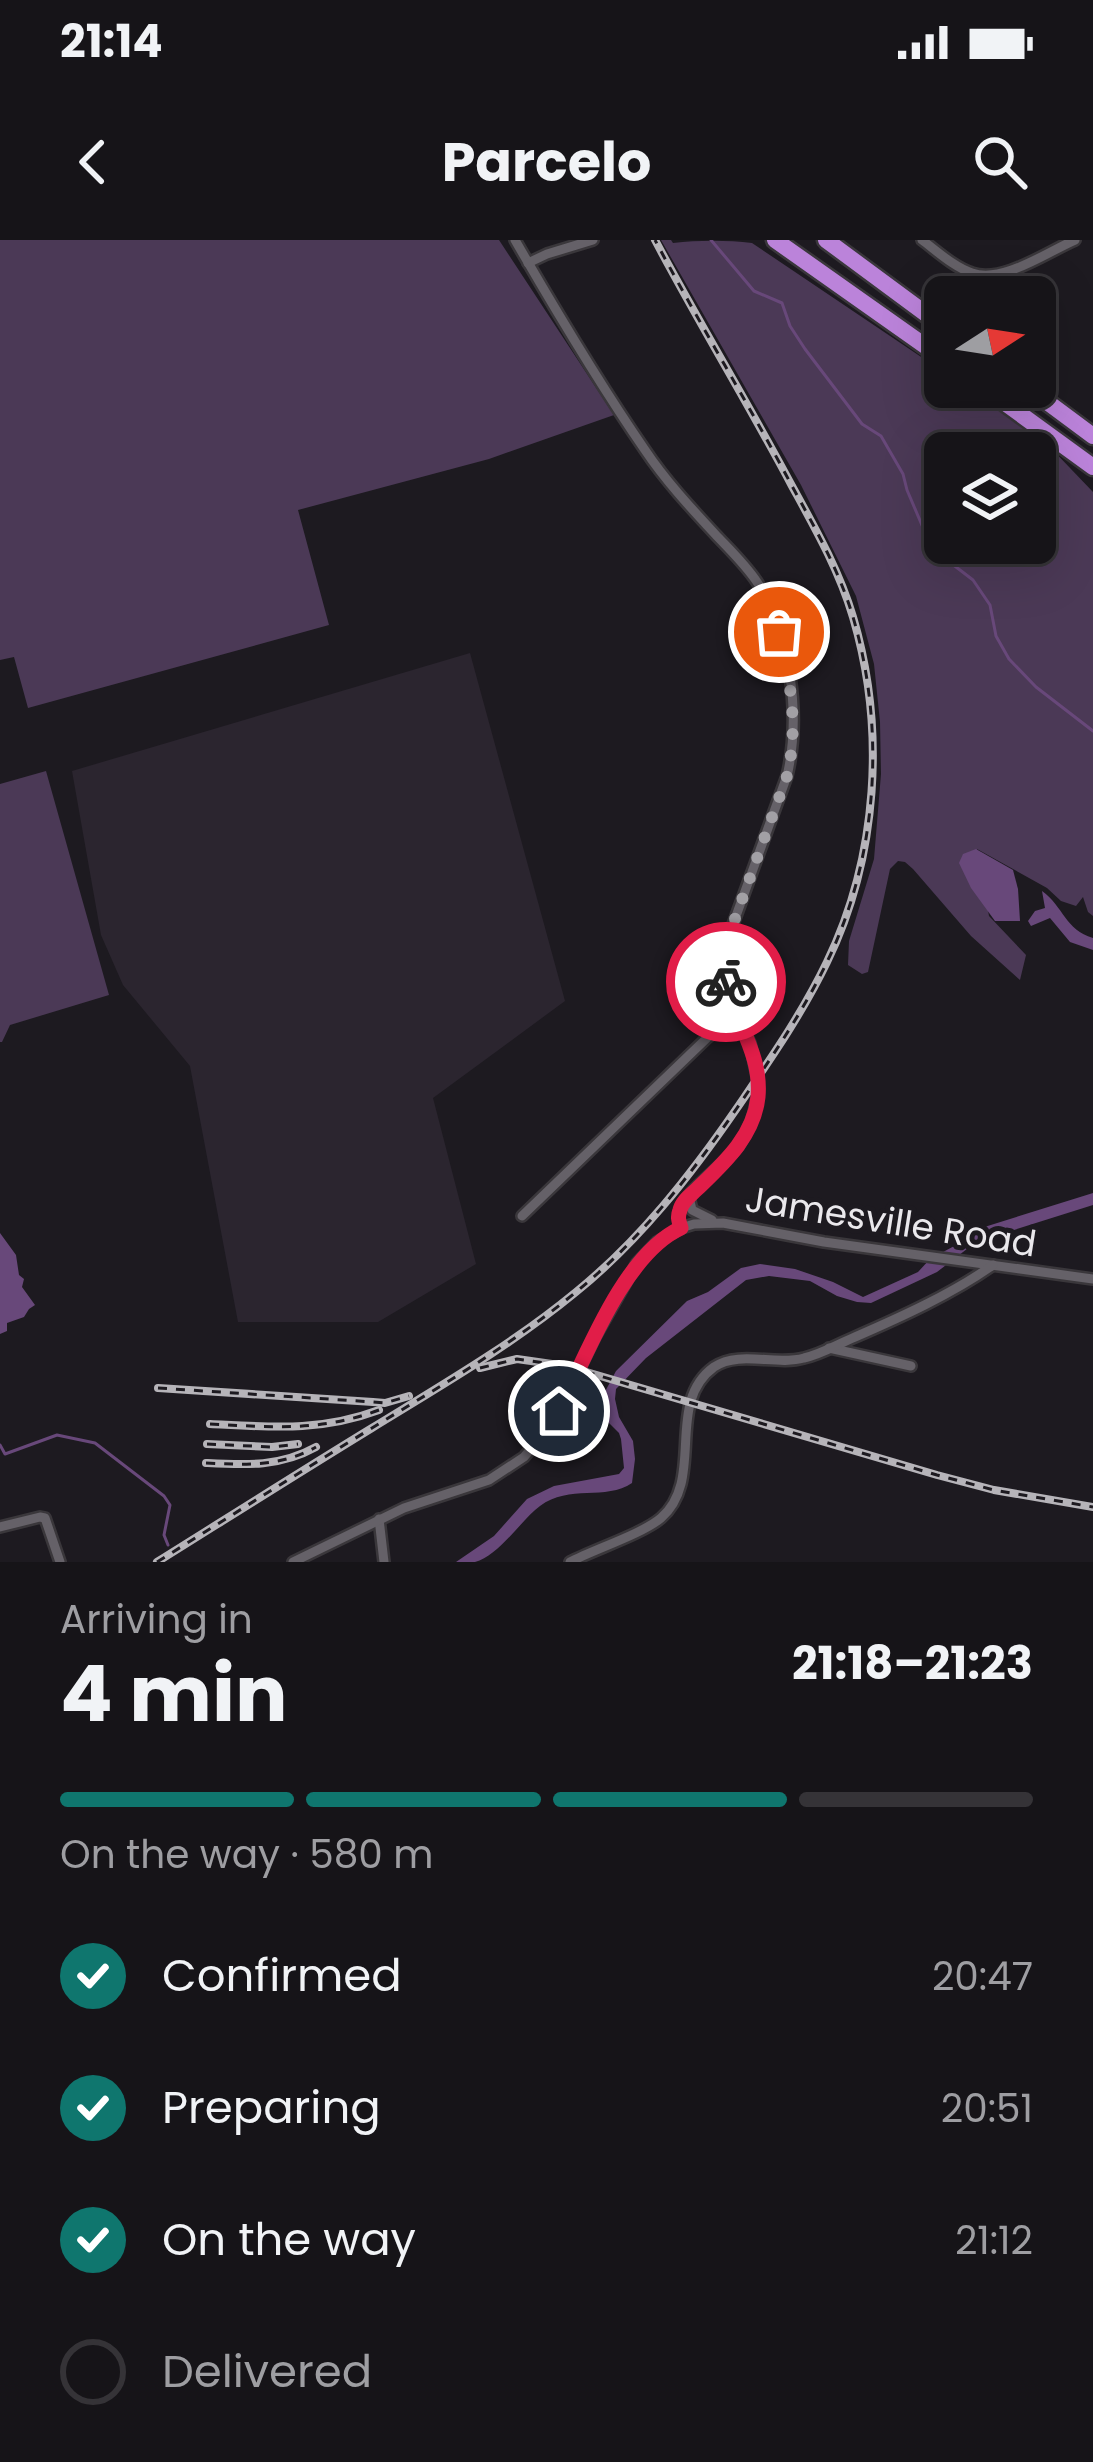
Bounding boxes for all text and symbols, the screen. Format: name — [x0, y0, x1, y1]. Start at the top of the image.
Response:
text: 21:14 — [60, 10, 163, 73]
text: Parcelo — [442, 124, 651, 200]
icon: back — [60, 129, 126, 195]
icon: search — [967, 129, 1033, 195]
north arrow — [924, 276, 1056, 408]
map controls — [924, 276, 1056, 564]
button: layers — [924, 432, 1056, 564]
pin — [728, 581, 830, 683]
icon: bag — [746, 599, 812, 665]
courier — [666, 922, 786, 1042]
icon: bike — [693, 949, 759, 1015]
street label: Jamesville Road — [742, 1173, 1040, 1270]
pin — [508, 1360, 610, 1462]
icon: home — [526, 1378, 592, 1444]
text: Arriving in — [60, 1592, 253, 1647]
text: 21:18–21:23 — [792, 1632, 1033, 1695]
text: 4 min — [60, 1639, 288, 1748]
text: On the way · 580 m — [60, 1827, 433, 1882]
icon: check — [60, 1943, 126, 2009]
text: Confirmed — [162, 1944, 402, 2007]
text: 20:47 — [932, 1949, 1033, 2004]
icon: check — [60, 2075, 126, 2141]
text: Preparing — [162, 2076, 381, 2139]
text: 20:51 — [941, 2081, 1033, 2136]
icon: check — [60, 2207, 126, 2273]
text: On the way — [162, 2208, 416, 2271]
text: 21:12 — [955, 2213, 1033, 2268]
text: Delivered — [162, 2340, 372, 2403]

